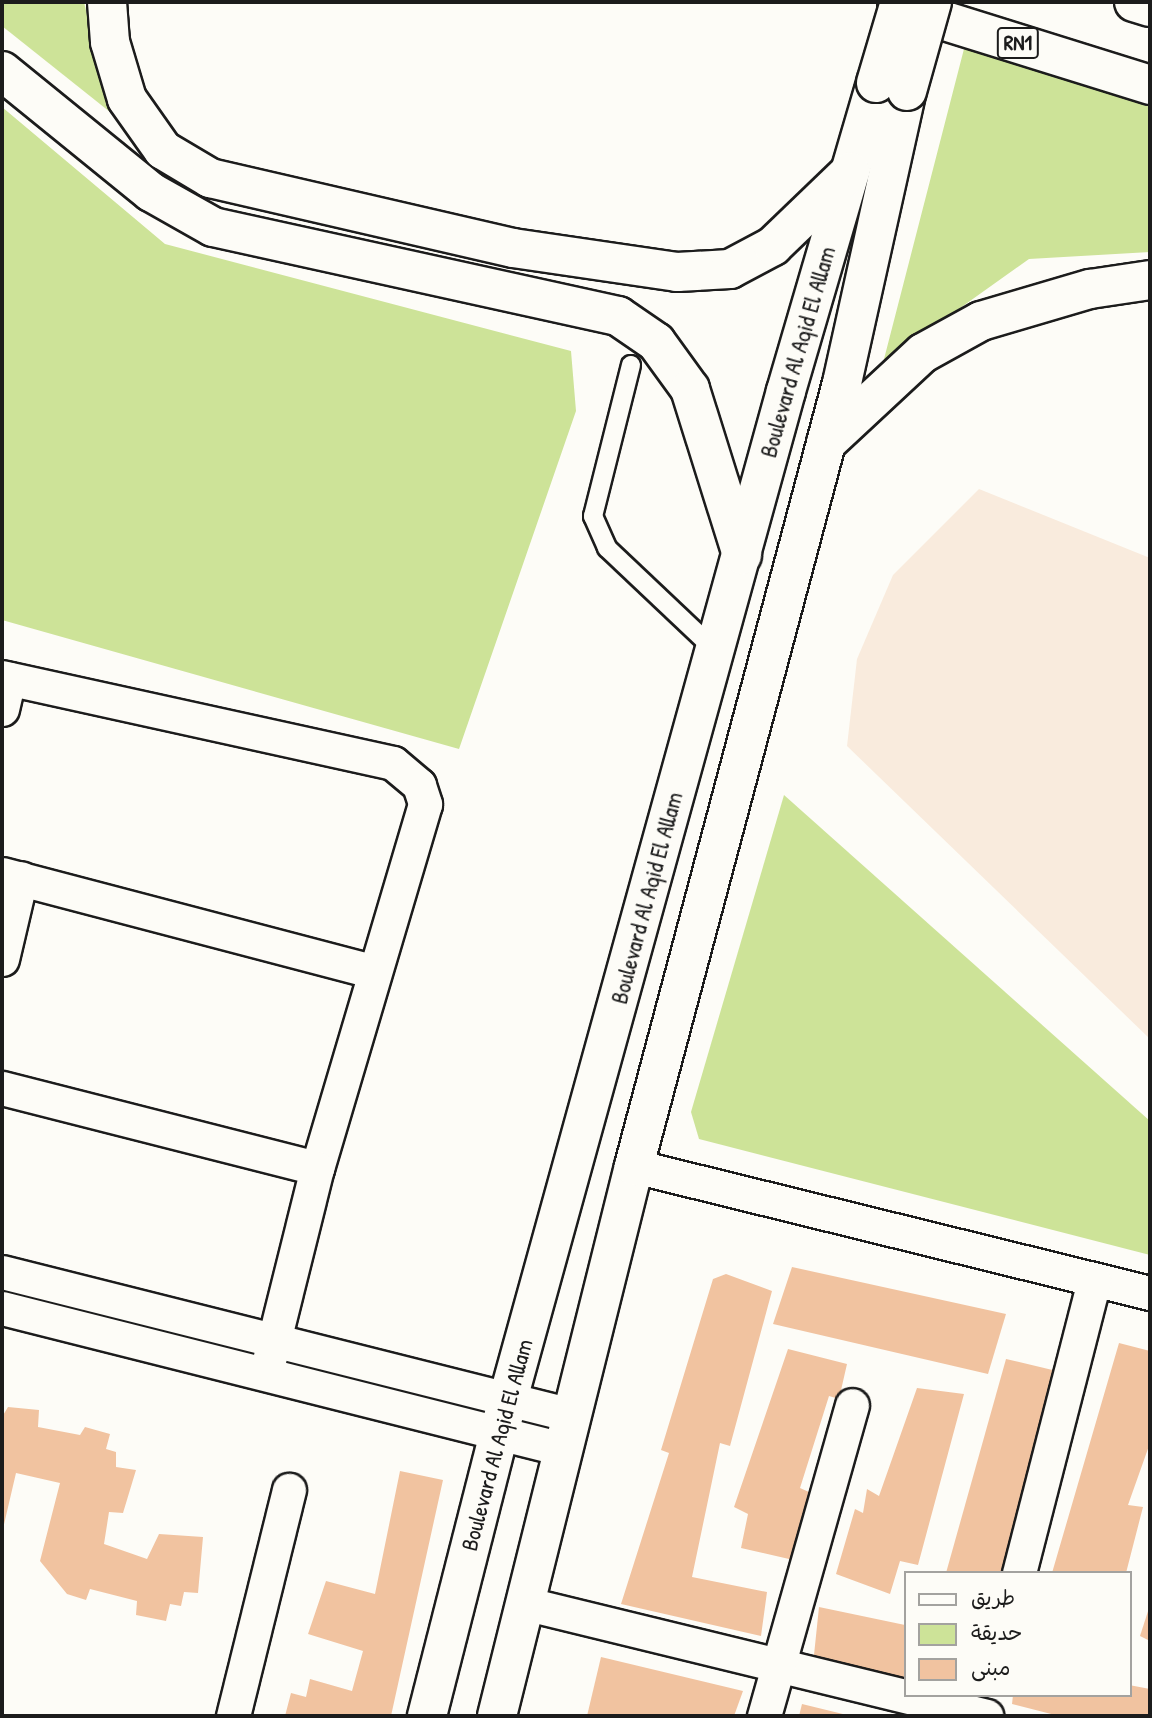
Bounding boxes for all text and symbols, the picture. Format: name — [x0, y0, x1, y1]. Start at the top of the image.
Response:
road number: RN1 — [995, 26, 1041, 60]
street label: Boulevard Al Aqid El Allam — [755, 243, 841, 461]
street label: Boulevard Al Aqid El Allam — [605, 789, 689, 1007]
street label: Boulevard Al Aqid El Allam — [455, 1336, 539, 1554]
legend — [904, 1571, 1131, 1697]
text: طريق — [971, 1583, 1015, 1612]
text: حديقة — [971, 1618, 1022, 1647]
text: مبنى — [971, 1653, 1010, 1682]

